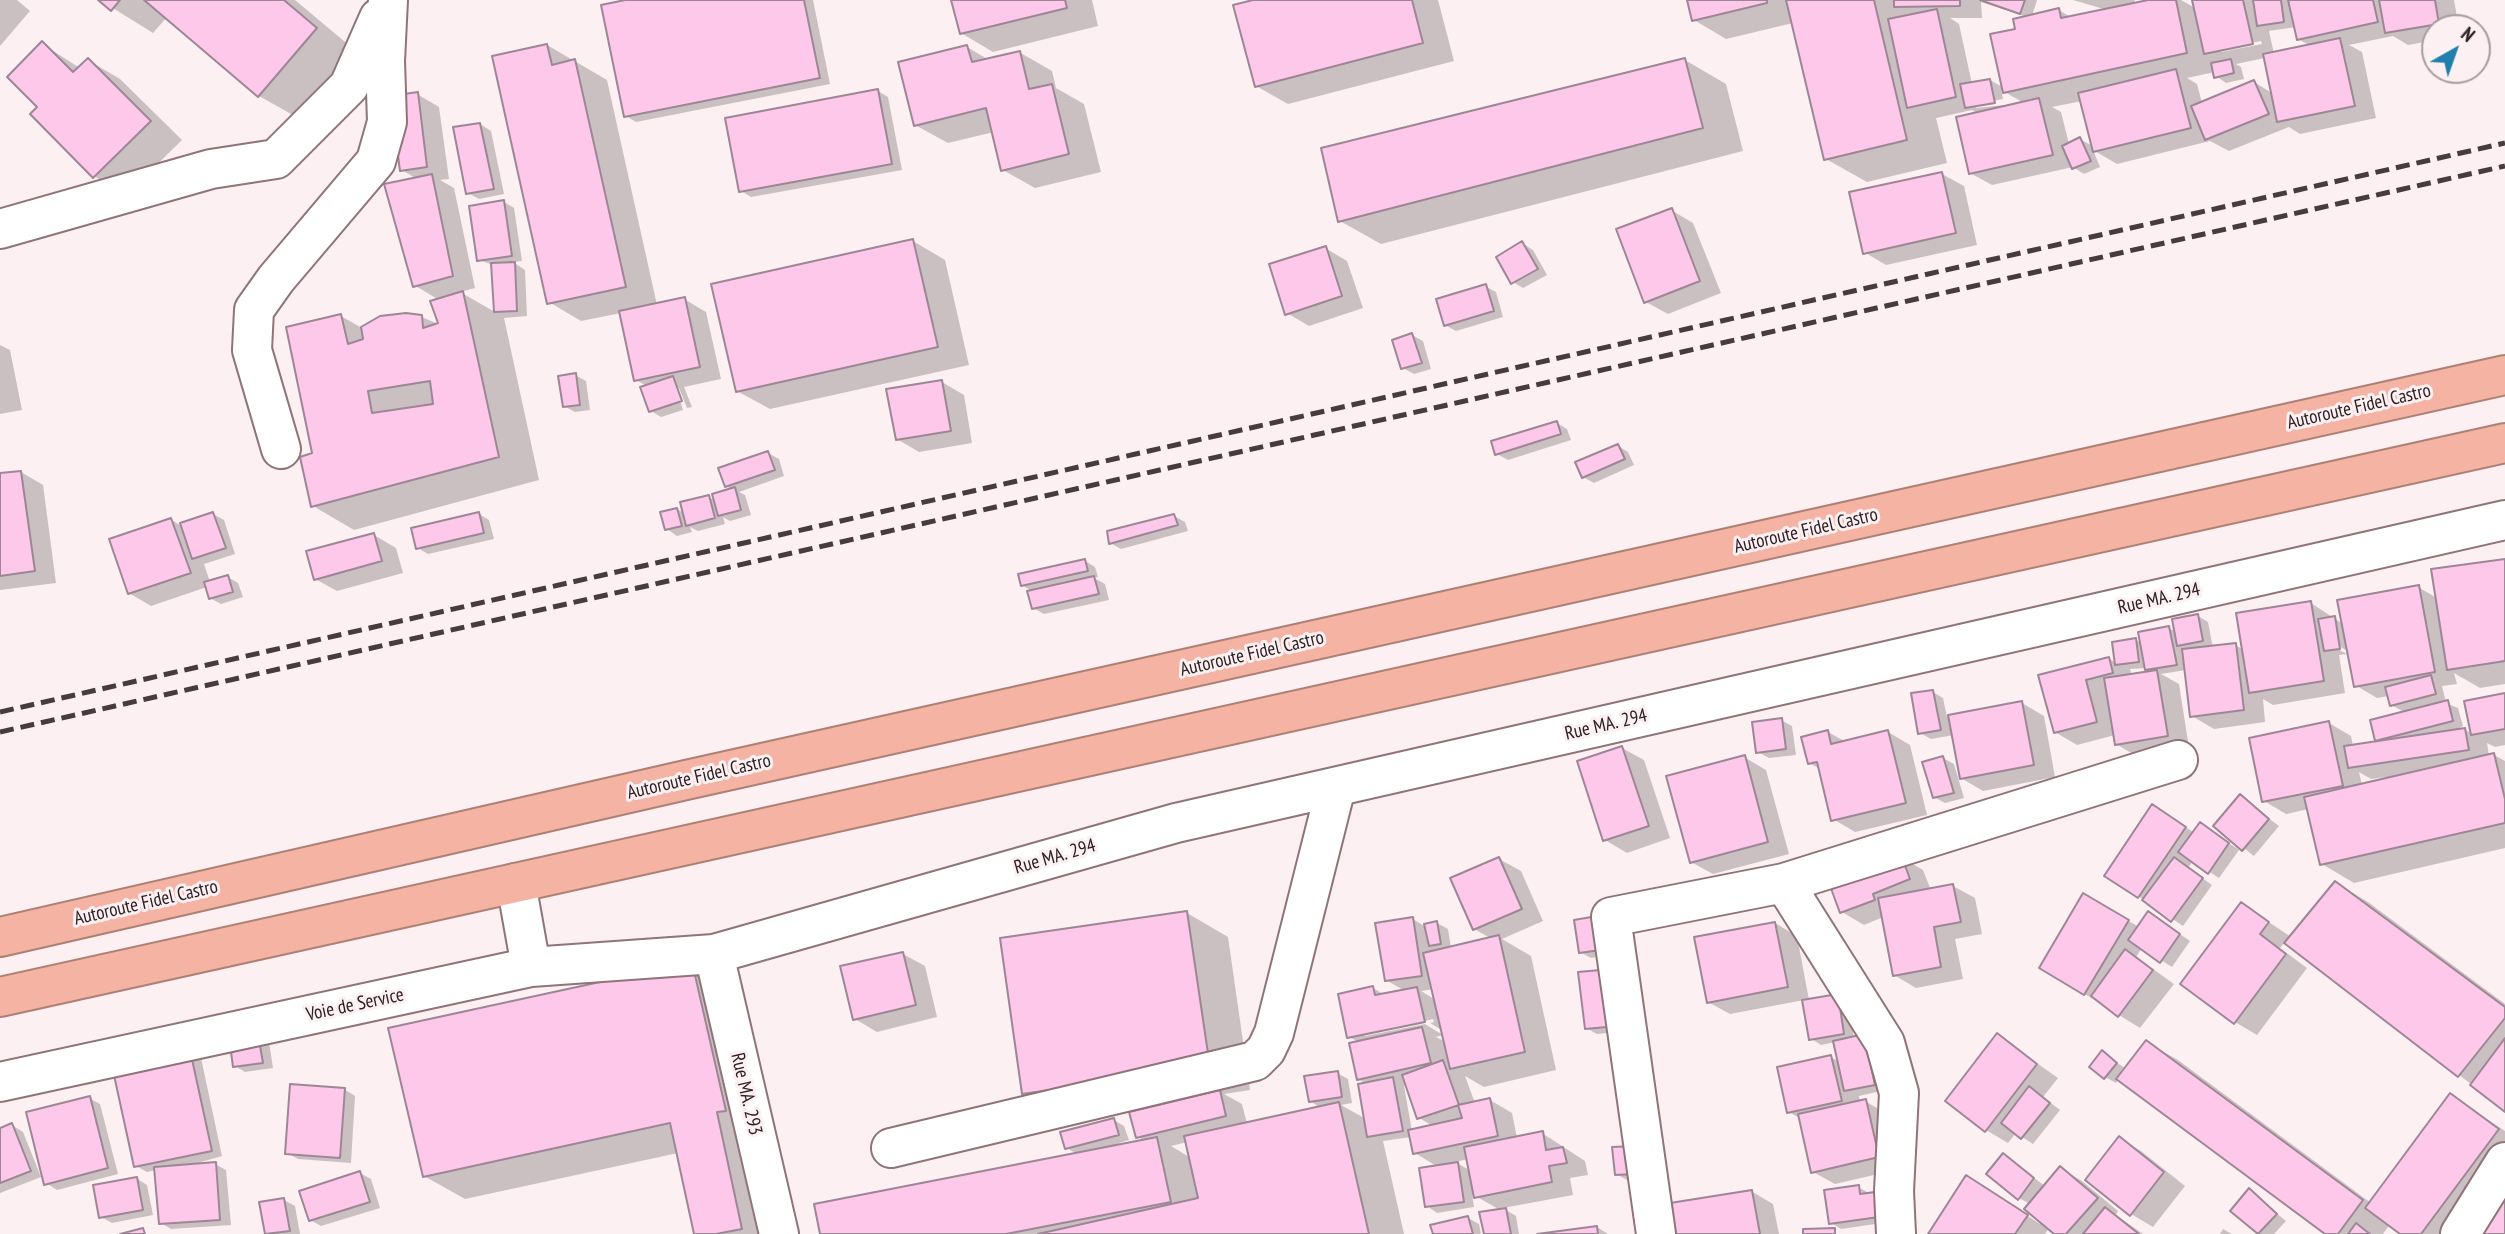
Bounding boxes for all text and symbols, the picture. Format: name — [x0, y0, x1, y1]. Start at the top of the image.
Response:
north arrow — [2421, 14, 2491, 84]
text: N — [2457, 22, 2480, 47]
street label: Autoroute Fidel Castro — [2285, 379, 2433, 435]
street label: Autoroute Fidel Castro — [1732, 503, 1880, 559]
street label: Rue MA. 294 — [2116, 578, 2202, 620]
street label: Autoroute Fidel Castro — [1178, 626, 1326, 682]
street label: Rue MA. 294 — [1563, 704, 1649, 746]
street label: Autoroute Fidel Castro — [625, 749, 773, 805]
street label: Rue MA. 294 — [1012, 834, 1098, 880]
street label: Autoroute Fidel Castro — [72, 875, 220, 931]
street label: Voie de Service — [304, 984, 406, 1026]
street label: Rue MA. 293 — [725, 1051, 767, 1137]

